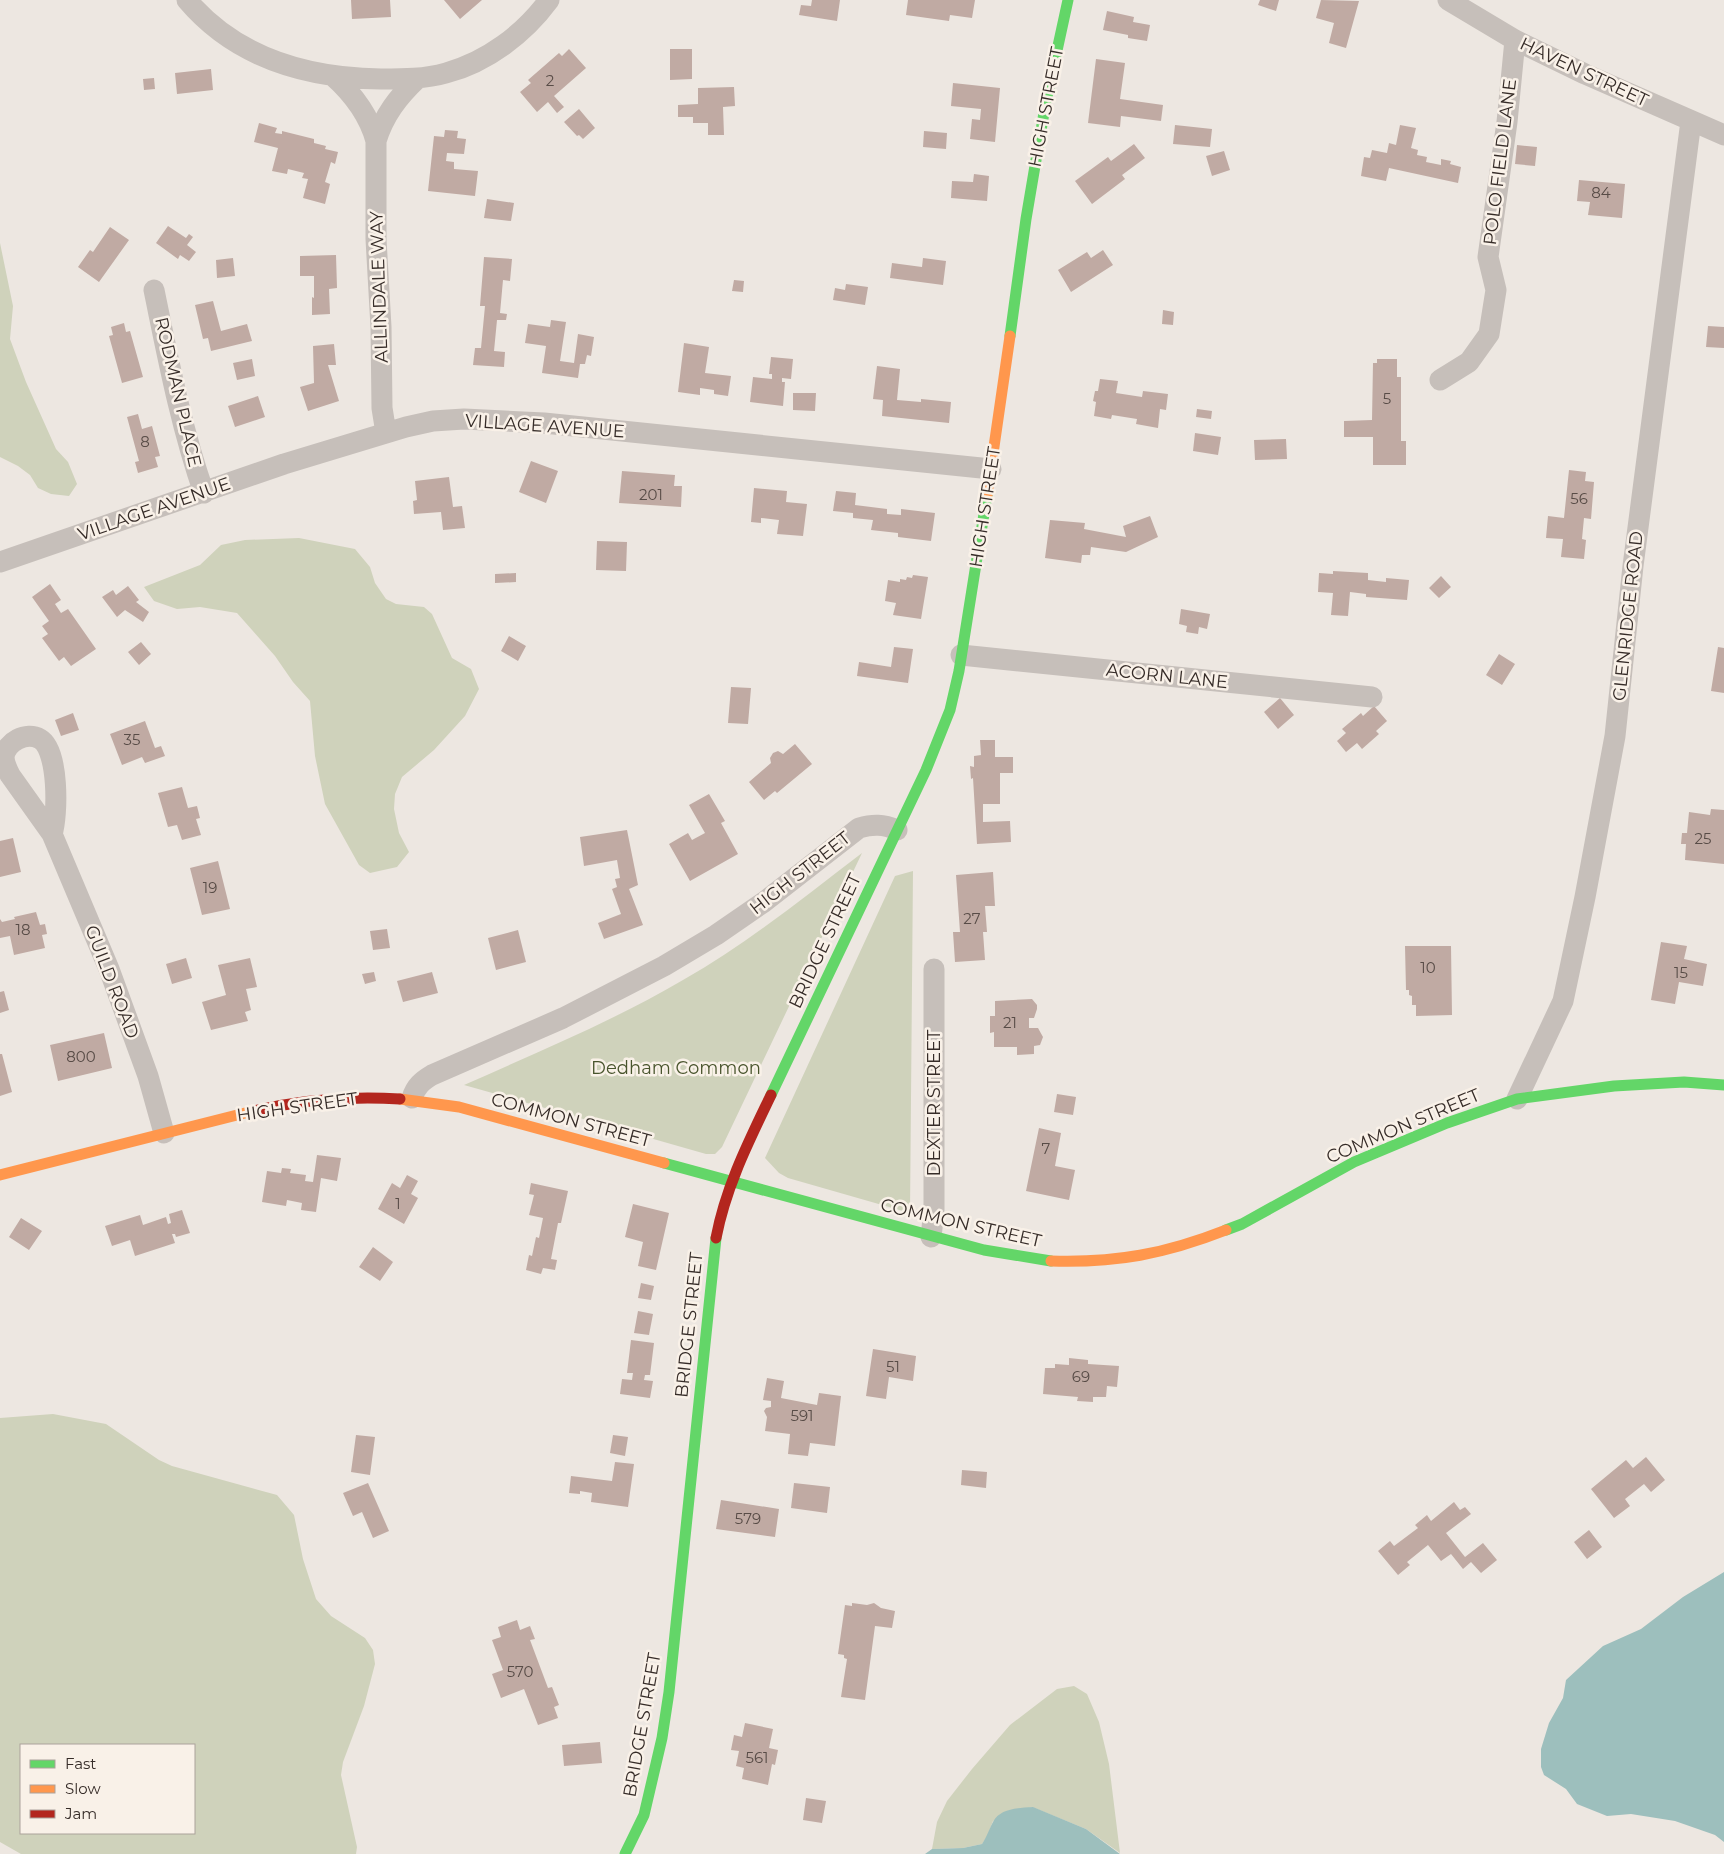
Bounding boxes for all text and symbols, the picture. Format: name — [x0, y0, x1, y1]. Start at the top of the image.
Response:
street label: HAVEN STREET — [1516, 33, 1652, 112]
street label: HIGH STREET — [1024, 44, 1069, 169]
house number: 2 — [546, 71, 554, 90]
street label: POLO FIELD LANE — [1479, 78, 1521, 246]
house number: 84 — [1591, 183, 1611, 202]
street label: ALLINDALE WAY — [365, 210, 393, 363]
street label: RODMAN PLACE — [150, 315, 206, 469]
house number: 5 — [1383, 389, 1391, 408]
street label: VILLAGE AVENUE — [464, 409, 626, 443]
house number: 8 — [140, 432, 150, 451]
street label: HIGH STREET — [965, 444, 1006, 569]
street label: VILLAGE AVENUE — [75, 473, 233, 545]
house number: 201 — [639, 485, 663, 504]
house number: 56 — [1570, 489, 1588, 508]
street label: GLENRIDGE ROAD — [1608, 530, 1648, 702]
street label: ACORN LANE — [1105, 659, 1229, 693]
house number: 35 — [124, 730, 140, 749]
street label: HIGH STREET — [745, 826, 855, 919]
house number: 25 — [1694, 829, 1712, 848]
street label: BRIDGE STREET — [784, 869, 866, 1012]
house number: 19 — [203, 878, 217, 897]
house number: 27 — [963, 909, 981, 928]
house number: 18 — [16, 920, 31, 939]
street label: GUILD ROAD — [80, 922, 144, 1042]
house number: 10 — [1420, 958, 1436, 977]
house number: 15 — [1674, 963, 1688, 982]
house number: 21 — [1003, 1013, 1017, 1032]
street label: DEXTER STREET — [923, 1029, 945, 1176]
house number: 800 — [66, 1047, 96, 1066]
park label: Dedham Common — [591, 1057, 761, 1079]
street label: COMMON STREET — [1323, 1083, 1484, 1168]
street label: HIGH STREET — [235, 1088, 360, 1126]
street label: COMMON STREET — [489, 1088, 654, 1152]
house number: 7 — [1042, 1139, 1051, 1158]
house number: 1 — [395, 1194, 401, 1213]
street label: COMMON STREET — [878, 1194, 1044, 1252]
street label: BRIDGE STREET — [670, 1250, 708, 1399]
house number: 51 — [886, 1357, 900, 1376]
house number: 69 — [1072, 1367, 1090, 1386]
house number: 591 — [790, 1406, 814, 1425]
house number: 579 — [735, 1509, 761, 1528]
street label: BRIDGE STREET — [618, 1650, 666, 1799]
house number: 570 — [507, 1662, 533, 1681]
legend — [20, 1744, 195, 1834]
house number: 561 — [745, 1748, 769, 1767]
text: Fast — [65, 1754, 96, 1773]
text: Slow — [65, 1779, 101, 1798]
text: Jam — [64, 1804, 97, 1823]

